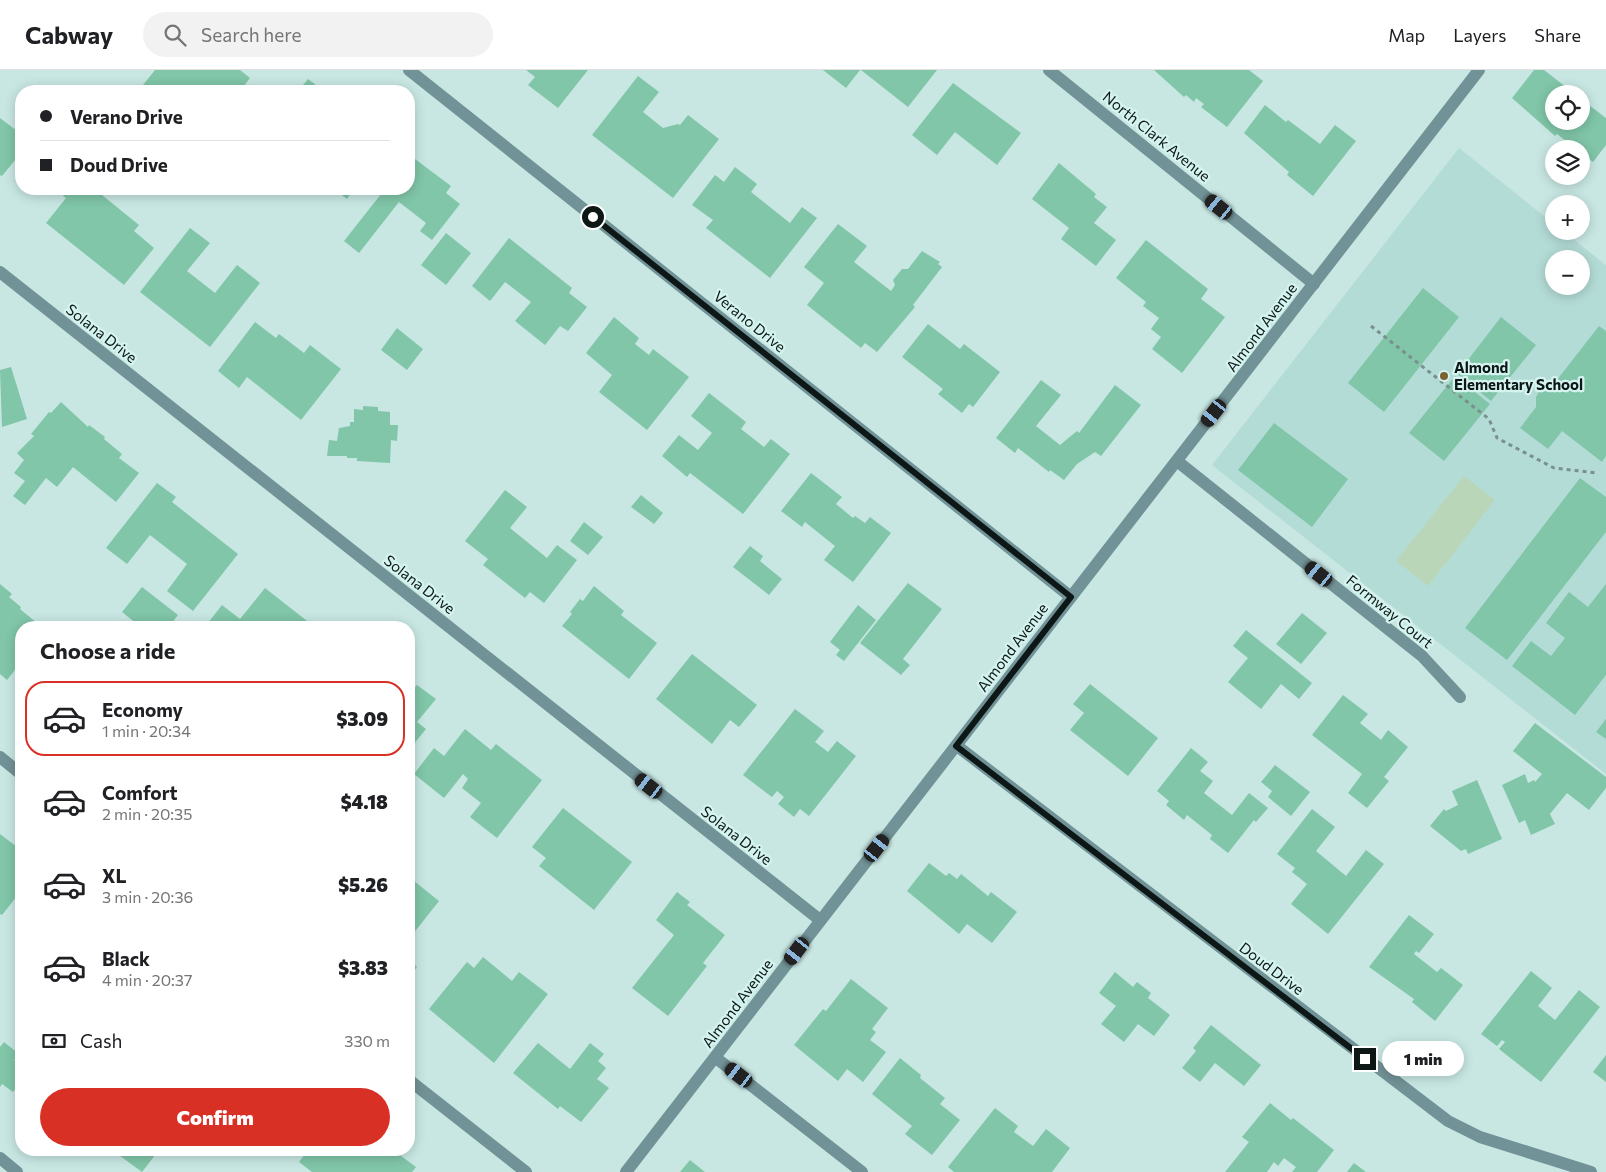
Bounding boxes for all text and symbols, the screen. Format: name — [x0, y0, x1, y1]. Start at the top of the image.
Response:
search box — [143, 12, 493, 57]
text: Cabway — [25, 20, 113, 49]
icon: search — [161, 21, 189, 49]
text: Search here — [201, 23, 302, 46]
text: Map — [1388, 24, 1425, 46]
text: Layers — [1453, 24, 1506, 46]
text: Share — [1534, 24, 1581, 46]
map controls — [1545, 85, 1590, 295]
button: locate — [1545, 85, 1590, 130]
street label: North Clark Avenue — [1100, 87, 1214, 185]
text: Verano Drive — [70, 105, 183, 128]
button: layers — [1545, 140, 1590, 185]
text: Doud Drive — [70, 153, 168, 176]
car — [1202, 192, 1235, 222]
button: + — [1545, 195, 1590, 240]
route start — [582, 206, 604, 228]
button: − — [1545, 250, 1590, 295]
street label: Almond Avenue — [1222, 279, 1300, 375]
street label: Verano Drive — [710, 286, 790, 356]
street label: Solana Drive — [63, 300, 141, 366]
place label: Almond Elementary School — [1454, 358, 1583, 393]
marker: Almond Elementary School — [1438, 370, 1450, 382]
car — [1198, 397, 1229, 429]
street label: Solana Drive — [381, 551, 459, 617]
car — [1302, 559, 1335, 589]
street label: Formway Court — [1343, 571, 1437, 651]
street label: Almond Avenue — [973, 599, 1051, 695]
text: Choose a ride — [40, 637, 175, 664]
icon: car — [42, 696, 87, 741]
text: Economy — [102, 698, 183, 721]
text: $3.09 — [336, 707, 388, 730]
text: 1 min · 20:34 — [102, 721, 191, 740]
car — [632, 771, 665, 801]
icon: car — [42, 779, 87, 824]
text: Comfort — [102, 781, 178, 804]
text: $4.18 — [340, 790, 388, 813]
street label: Solana Drive — [698, 802, 776, 868]
text: 2 min · 20:35 — [102, 804, 192, 823]
car — [861, 832, 892, 864]
icon: car — [42, 862, 87, 907]
text: XL — [102, 864, 127, 887]
text: $5.26 — [338, 873, 388, 896]
text: 3 min · 20:36 — [102, 887, 193, 906]
car — [781, 935, 812, 967]
street label: Doud Drive — [1236, 938, 1308, 998]
icon: car — [42, 945, 87, 990]
text: Black — [102, 947, 150, 970]
street label: Almond Avenue — [698, 955, 776, 1051]
text: $3.83 — [338, 956, 388, 979]
text: 4 min · 20:37 — [102, 970, 192, 989]
icon: cash — [40, 1027, 68, 1055]
text: Cash — [80, 1029, 122, 1052]
text: 330 m — [344, 1031, 390, 1050]
callout: 1 min — [1382, 1042, 1465, 1076]
route end — [1354, 1048, 1376, 1070]
text: 1 min — [1404, 1049, 1442, 1068]
car — [722, 1060, 755, 1090]
button: Confirm — [40, 1088, 390, 1146]

